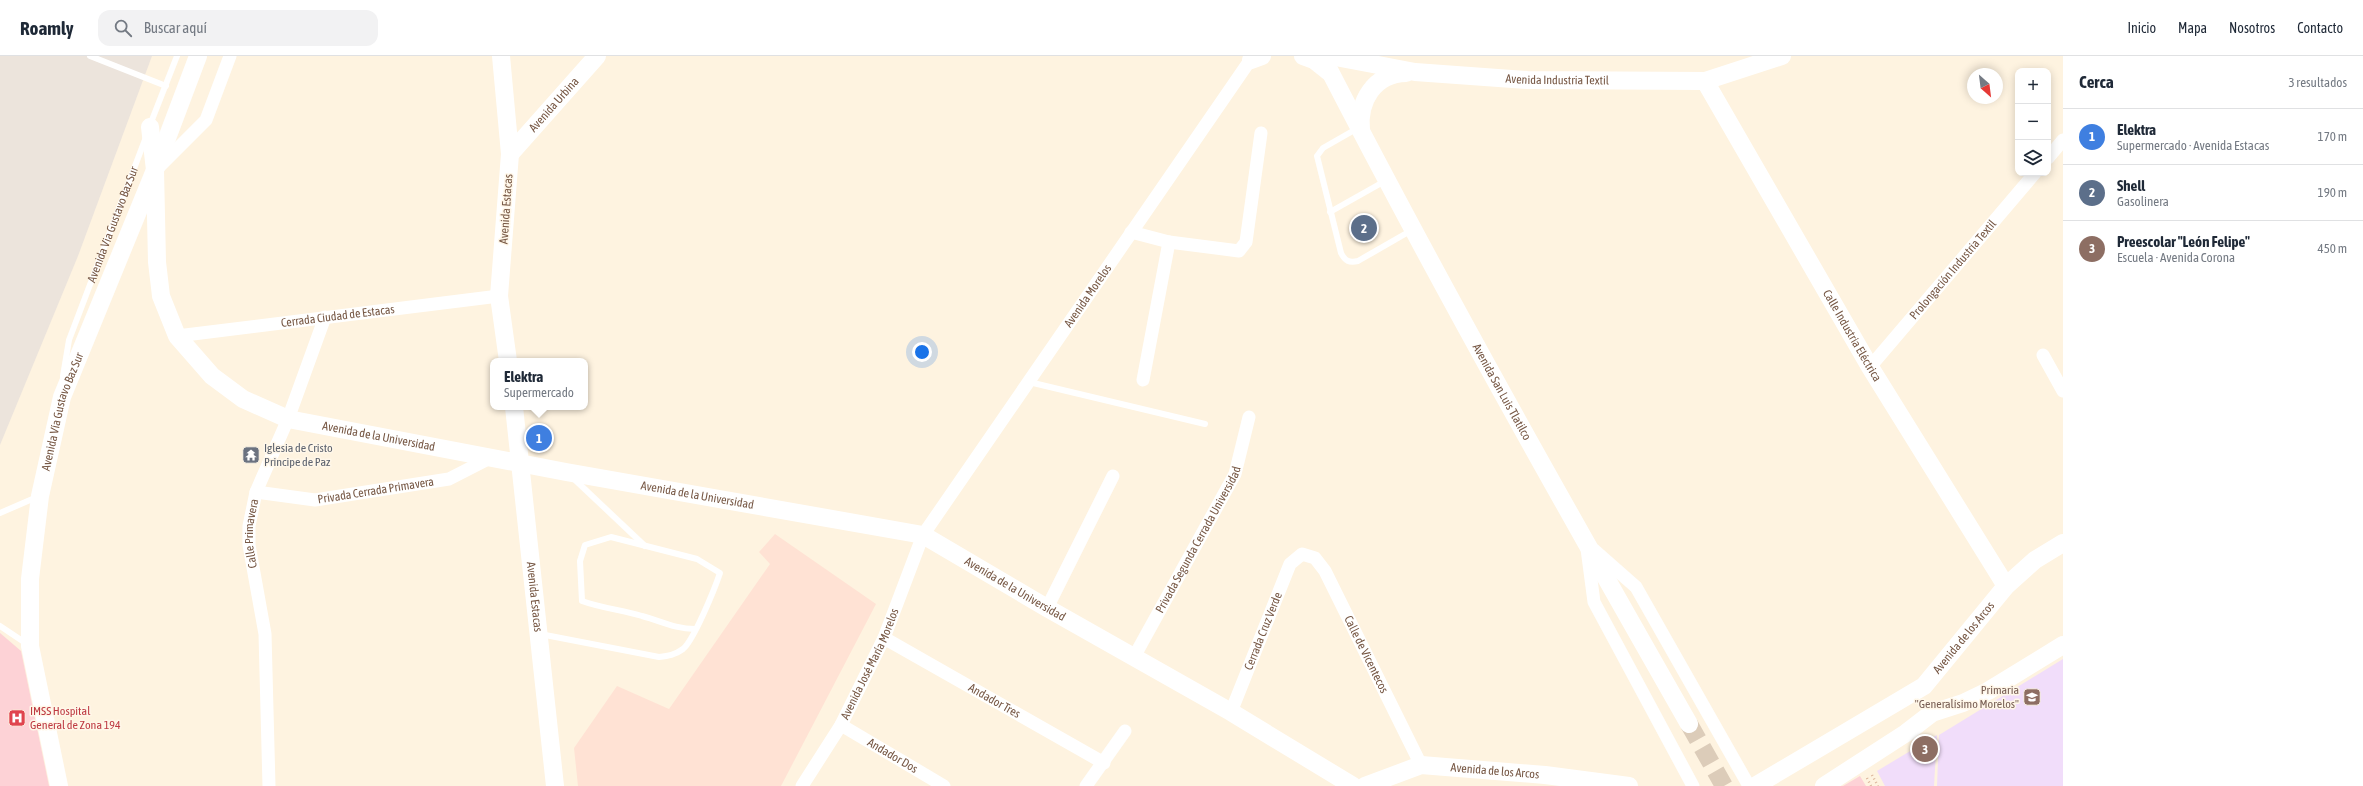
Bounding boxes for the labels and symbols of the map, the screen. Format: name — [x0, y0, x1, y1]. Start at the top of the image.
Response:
north arrow — [1967, 68, 2003, 104]
street label: Avenida Industria Textil — [1505, 71, 1610, 87]
street label: Avenida Urbina — [526, 74, 582, 135]
street label: Avenida Via Gustavo Baz Sur — [84, 164, 141, 284]
street label: Avenida Estacas — [497, 173, 515, 245]
pin: 2 — [1351, 213, 1377, 243]
street label: Prolongación Industria Textil — [1907, 216, 2000, 322]
street label: Avenida Morelos — [1061, 262, 1114, 330]
street label: Calle Industria Eléctrica — [1820, 287, 1884, 384]
street label: Cerrada Ciudad de Estacas — [280, 302, 395, 330]
street label: Avenida San Luis Tlatilco — [1470, 341, 1534, 443]
your location — [912, 342, 932, 362]
street label: Avenida Vía Gustavo Baz Sur — [39, 350, 87, 472]
street label: Avenida de la Universidad — [321, 419, 436, 454]
pin: 1 — [526, 423, 552, 453]
place label: Iglesia de Cristo Principe de Paz — [264, 441, 333, 469]
temple icon: Iglesia de Cristo Principe de Paz — [241, 445, 261, 465]
street label: Privada Segunda Cerrada Universidad — [1153, 465, 1244, 616]
street label: Privada Cerrada Primavera — [317, 474, 435, 506]
street label: Avenida de la Universidad — [640, 478, 755, 512]
street label: Calle Primavera — [242, 498, 261, 569]
street label: Avenida de la Universidad — [962, 554, 1068, 624]
street label: Avenida Estacas — [524, 561, 545, 633]
street label: Cerrada Cruz Verde — [1241, 590, 1285, 672]
street label: Avenida de los Arcos — [1930, 599, 1997, 676]
street label: Avenida José María Morelos — [838, 606, 902, 722]
street label: Calle de Vicentecos — [1341, 613, 1391, 695]
street label: Andador Tres — [966, 680, 1023, 721]
place label: Primaria "Generalísimo Morelos" — [1915, 683, 2019, 711]
school or university icon: Primaria "Generalísimo Morelos" — [2022, 687, 2042, 707]
place label: IMSS Hospital General de Zona 194 — [30, 704, 121, 732]
hospital icon: IMSS Hospital General de Zona 194 — [7, 708, 27, 728]
pin: 3 — [1912, 734, 1938, 764]
street label: Andador Dos — [865, 735, 920, 776]
street label: Avenida de los Arcos — [1450, 760, 1540, 782]

